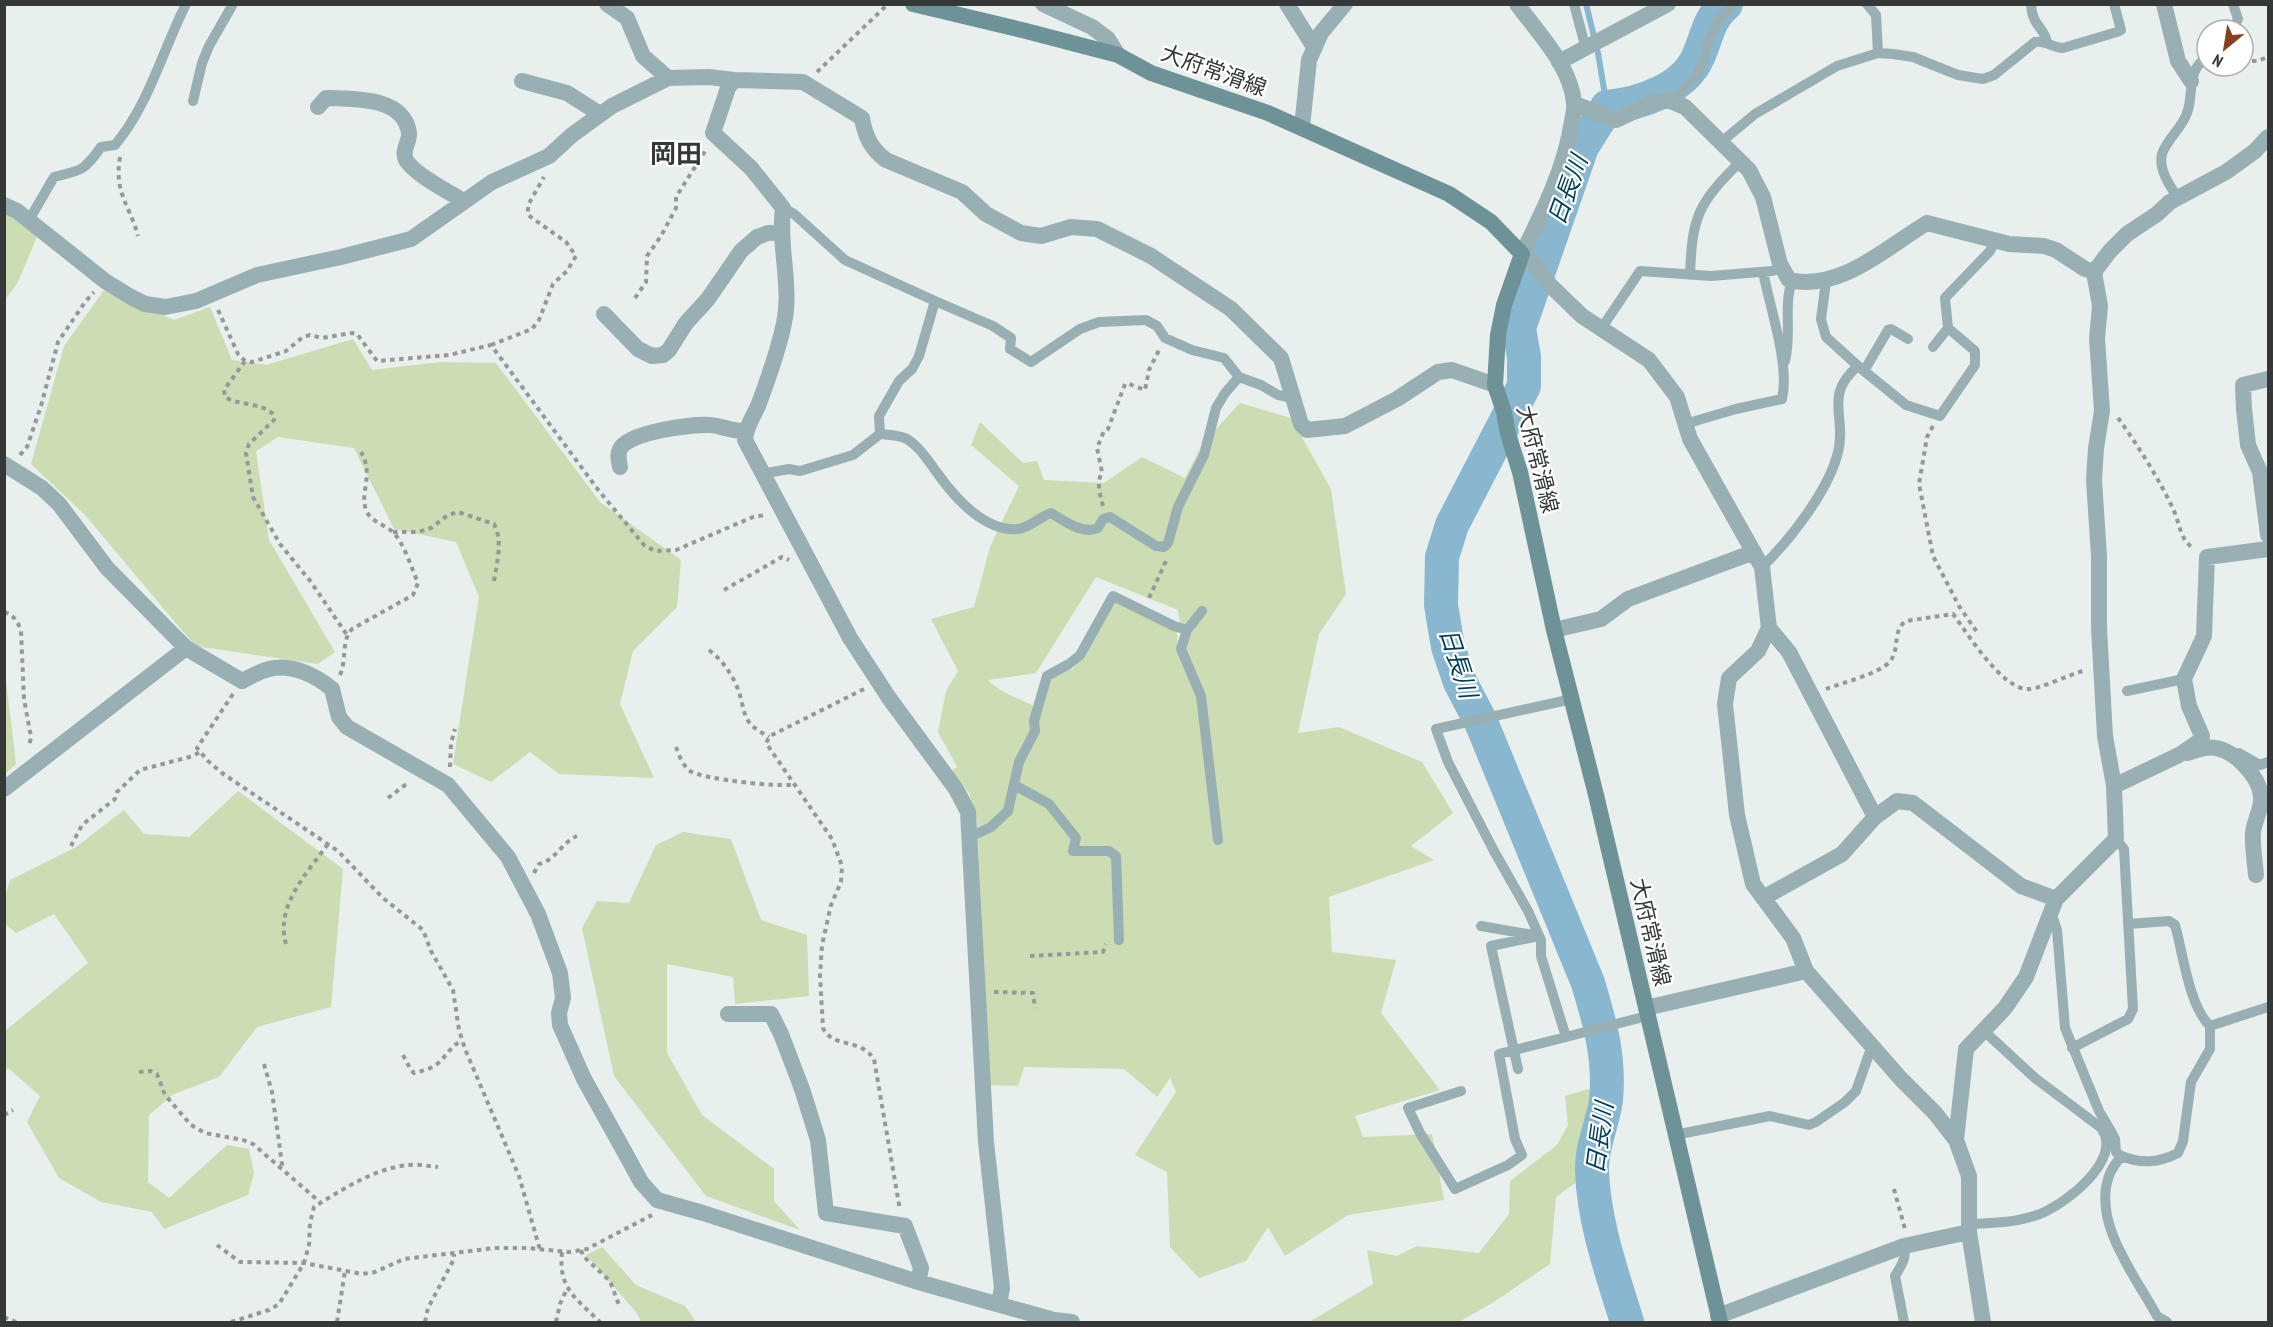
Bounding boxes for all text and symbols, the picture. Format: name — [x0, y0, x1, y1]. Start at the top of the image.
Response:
north arrow — [2195, 18, 2255, 78]
street label: 大府常滑線 — [1158, 38, 1270, 102]
text: N — [2209, 50, 2226, 72]
district label: 岡田 — [650, 137, 702, 170]
water label: 日長川 — [1541, 148, 1595, 229]
street label: 大府常滑線 — [1511, 402, 1565, 516]
water label: 日長川 — [1433, 624, 1485, 705]
street label: 大府常滑線 — [1625, 875, 1677, 989]
water label: 日長川 — [1579, 1097, 1620, 1176]

